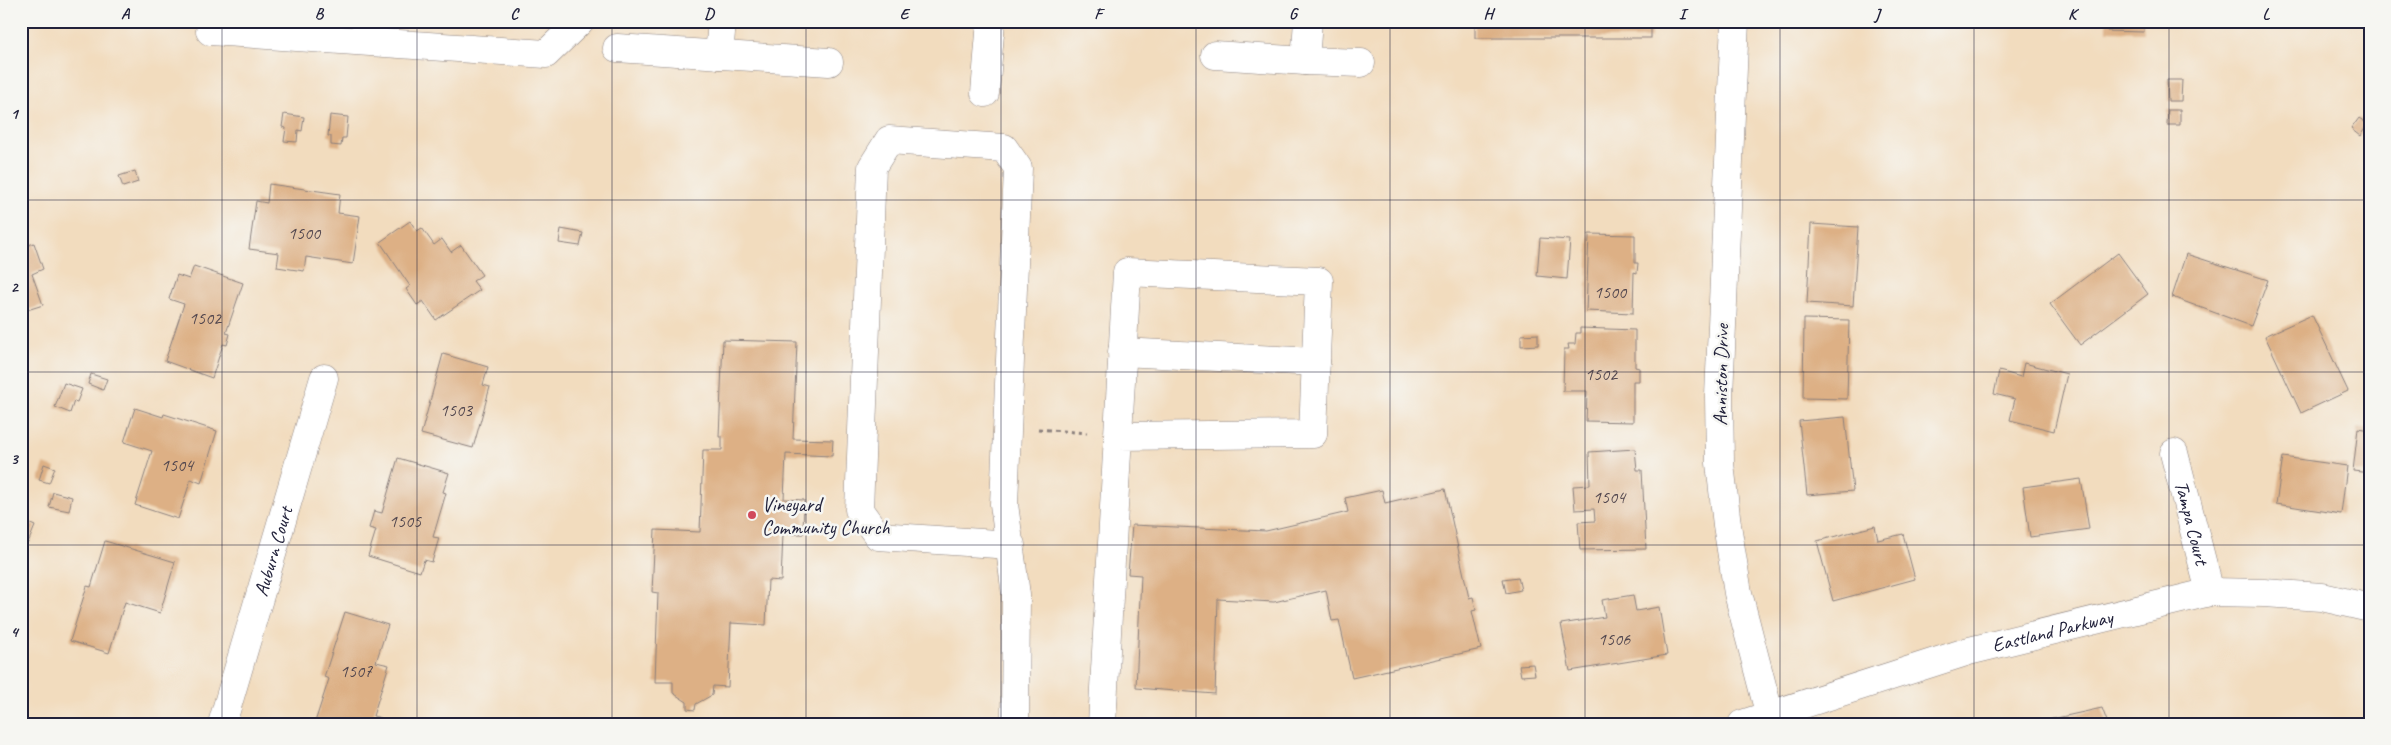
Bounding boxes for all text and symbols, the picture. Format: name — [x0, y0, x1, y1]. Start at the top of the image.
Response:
text: A — [121, 4, 131, 24]
text: B — [315, 4, 325, 24]
text: C — [510, 4, 520, 24]
text: D — [704, 4, 715, 24]
text: E — [900, 4, 911, 24]
text: F — [1094, 4, 1105, 24]
text: G — [1289, 4, 1299, 24]
text: H — [1483, 4, 1495, 24]
text: I — [1679, 4, 1689, 24]
text: J — [1873, 4, 1882, 24]
text: K — [2068, 4, 2080, 24]
text: L — [2263, 4, 2271, 24]
text: 1 — [10, 104, 19, 124]
house number: 1500 — [288, 222, 322, 244]
text: 2 — [10, 277, 19, 297]
house number: 1500 — [1594, 281, 1628, 303]
house number: 1502 — [189, 307, 223, 329]
street label: Anniston Drive — [1708, 323, 1734, 426]
house number: 1502 — [1585, 363, 1619, 385]
house number: 1503 — [440, 399, 474, 421]
text: 3 — [10, 449, 19, 469]
house number: 1504 — [161, 454, 195, 476]
street label: Tampa Court — [2169, 478, 2215, 570]
house number: 1504 — [1593, 486, 1627, 508]
place label: Vineyard Community Church — [762, 492, 890, 540]
street label: Auburn Court — [248, 501, 299, 599]
marker: Vineyard Community Church — [746, 509, 758, 521]
house number: 1505 — [389, 510, 422, 532]
street label: Eastland Parkway — [1989, 603, 2117, 657]
text: 4 — [10, 622, 19, 642]
house number: 1506 — [1598, 628, 1631, 650]
house number: 1507 — [340, 660, 373, 682]

